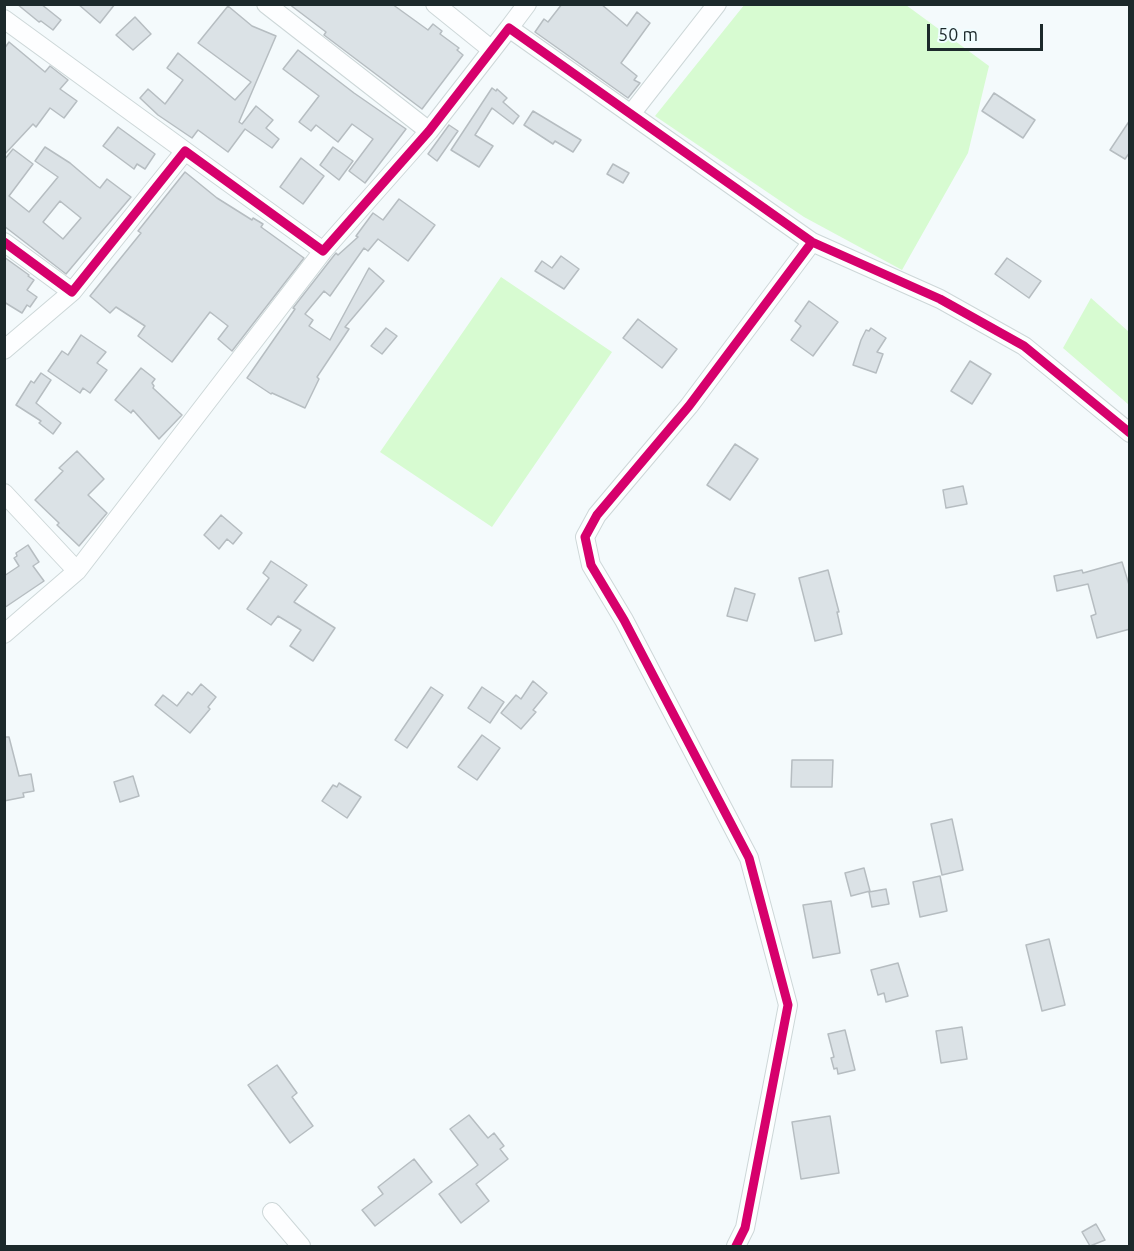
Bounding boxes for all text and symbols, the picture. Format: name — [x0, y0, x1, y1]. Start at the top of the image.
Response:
scale bar — [930, 12, 1046, 50]
text: 50 m — [938, 24, 978, 44]

